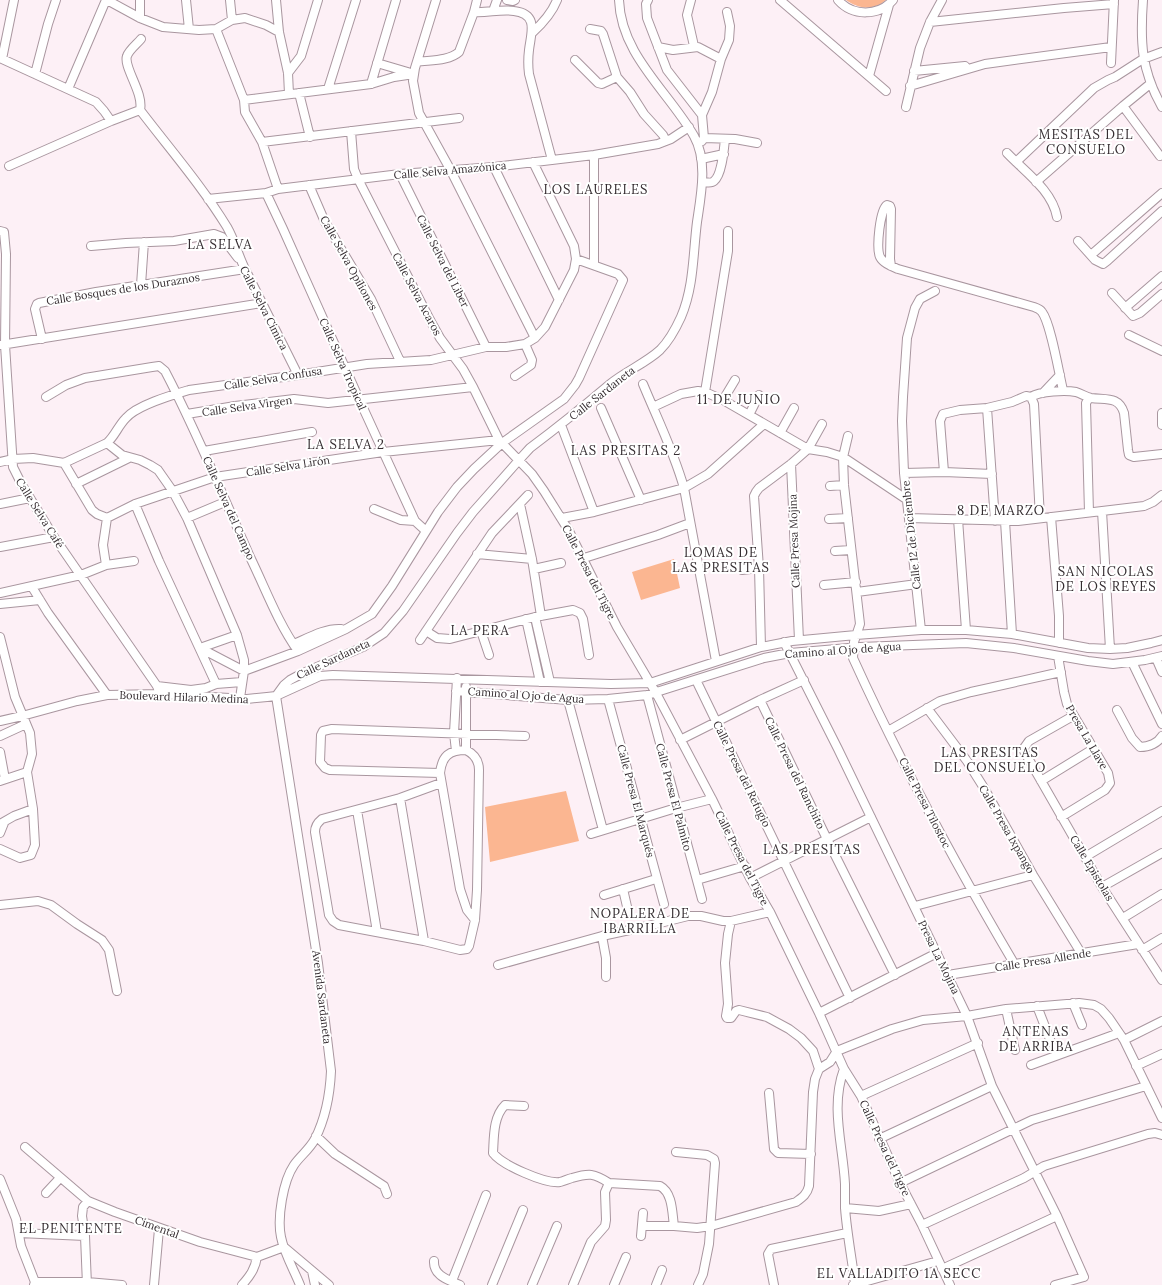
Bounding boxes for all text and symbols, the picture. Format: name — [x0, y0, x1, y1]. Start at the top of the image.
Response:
district label: MESITAS DEL CONSUELO — [1039, 126, 1133, 158]
street label: Calle Selva Amazónica — [393, 158, 507, 182]
district label: LOS LAURELES — [544, 181, 649, 198]
street label: Calle Selva del Liber — [414, 212, 473, 310]
street label: Calle Selva Opiliones — [317, 213, 381, 313]
district label: LA SELVA — [187, 236, 253, 253]
street label: Calle Selva Acaros — [389, 250, 445, 338]
street label: Calle Selva Cimica — [237, 264, 291, 353]
street label: Calle Bosques de los Duraznos — [45, 270, 201, 308]
street label: Calle Selva Tropical — [316, 316, 370, 412]
street label: Calle Selva Confusa — [223, 363, 323, 393]
street label: Calle Sardaneta — [566, 363, 638, 423]
district label: 11 DE JUNIO — [697, 391, 781, 408]
street label: Calle Selva Virgen — [201, 393, 293, 419]
district label: LA SELVA 2 — [307, 436, 385, 453]
district label: LAS PRESITAS 2 — [571, 442, 681, 459]
street label: Calle Selva Lirón — [245, 452, 331, 480]
street label: Calle Selva del Campo — [200, 454, 258, 562]
street label: Calle Selva Café — [13, 475, 67, 551]
street label: Calle 12 de Diciembre — [898, 480, 924, 590]
street label: Calle Presa Mojina — [785, 493, 803, 588]
district label: 8 DE MARZO — [957, 502, 1045, 519]
street label: Calle Presa del Tigre — [559, 522, 619, 622]
district label: LOMAS DE LAS PRESITAS — [672, 544, 770, 576]
district label: SAN NICOLAS DE LOS REYES — [1055, 563, 1157, 595]
district label: LA PERA — [450, 622, 510, 639]
street label: Calle Sardaneta — [294, 636, 372, 682]
street label: Camino al Ojo de Agua — [784, 639, 902, 661]
street label: Camino al Ojo de Agua — [467, 684, 585, 706]
street label: Boulevard Hilario Medina — [119, 688, 249, 706]
street label: Presa La Llave — [1063, 702, 1111, 772]
street label: Calle Presa del Ranchito — [762, 715, 828, 831]
street label: Calle Presa del Refugio — [710, 719, 774, 829]
street label: Calle Presa El Palmito — [653, 742, 695, 852]
street label: Calle Presa El Marqués — [614, 743, 658, 859]
district label: LAS PRESITAS DEL CONSUELO — [934, 744, 1046, 776]
street label: Calle Presa Tilostoc — [896, 755, 954, 851]
street label: Calle Presa Ixpango — [976, 782, 1038, 876]
street label: Calle Presa del Tigre — [712, 808, 772, 908]
street label: Calle Epistolas — [1067, 833, 1117, 903]
district label: LAS PRESITAS — [763, 841, 861, 858]
district label: NOPALERA DE IBARRILLA — [590, 905, 690, 937]
street label: Presa La Mojina — [915, 918, 963, 997]
street label: Calle Presa Allende — [994, 945, 1092, 975]
street label: Avenida Sardaneta — [309, 948, 335, 1045]
district label: ANTENAS DE ARRIBA — [999, 1023, 1073, 1055]
street label: Calle Presa del Tigre — [857, 1098, 913, 1198]
street label: Cimental — [133, 1213, 181, 1241]
district label: EL PENITENTE — [19, 1220, 123, 1237]
district label: EL VALLADITO 1A SECC — [817, 1265, 981, 1282]

